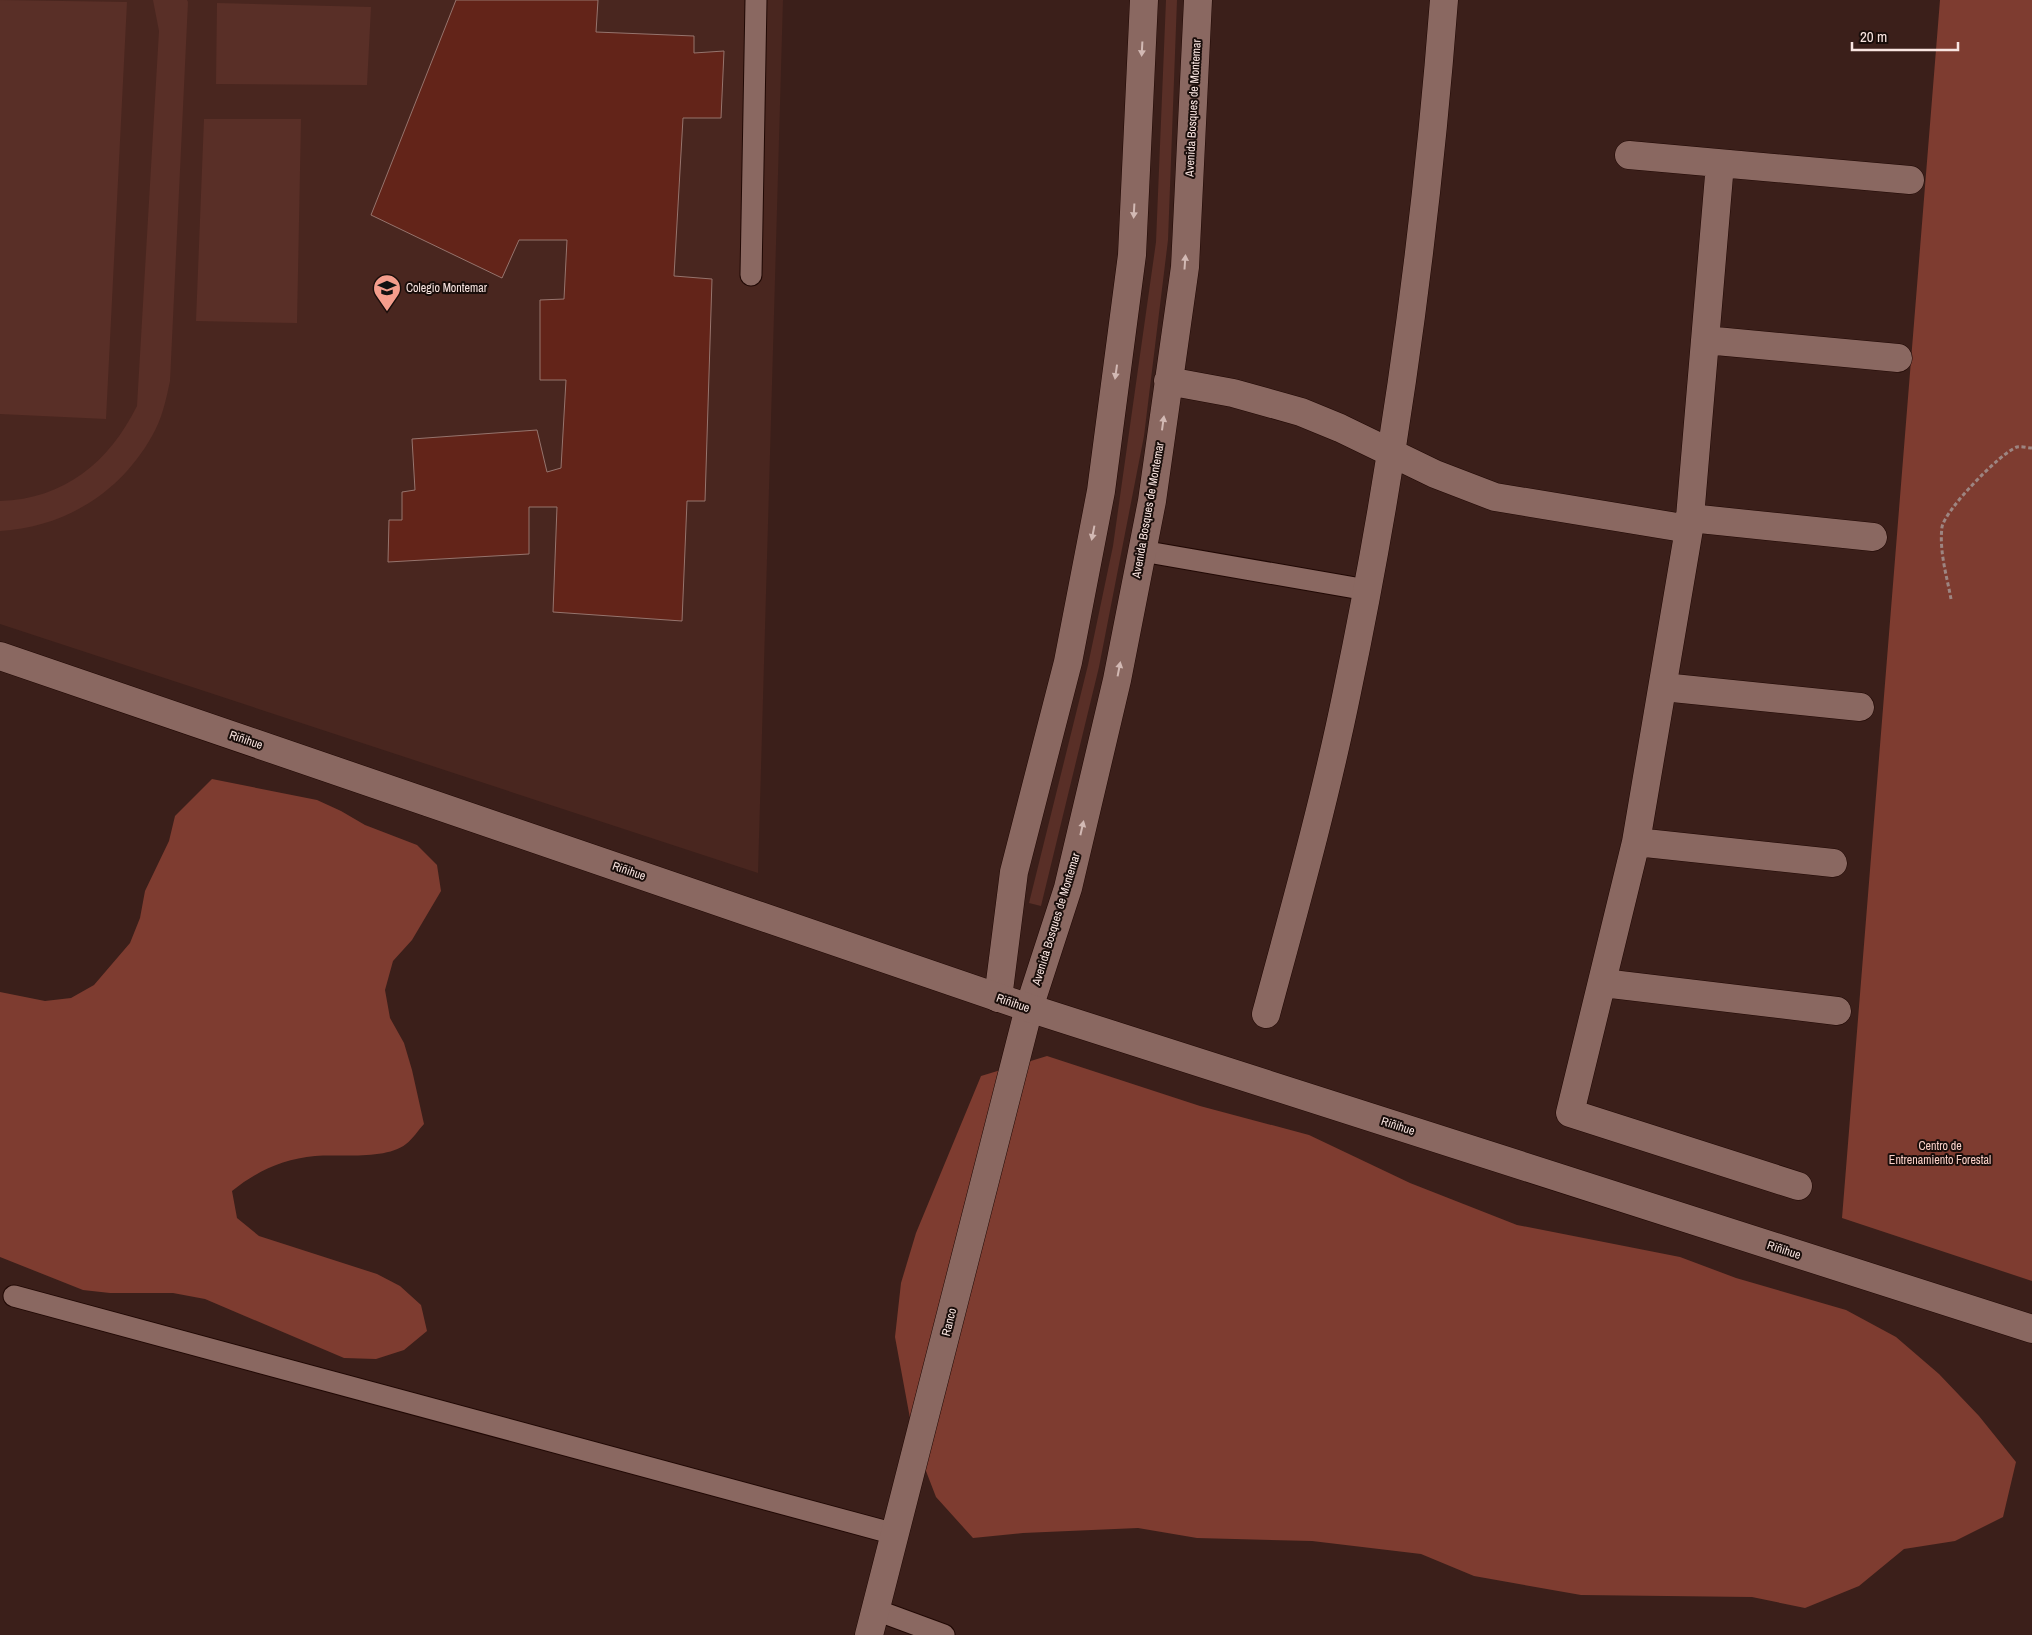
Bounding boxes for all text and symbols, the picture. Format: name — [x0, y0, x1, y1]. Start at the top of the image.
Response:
scale bar — [1852, 20, 1958, 52]
text: 20 m — [1860, 26, 1887, 47]
street label: Avenida Bosques de Montemar — [1181, 38, 1205, 178]
one-way arrow — [1138, 41, 1146, 57]
one-way arrow — [1130, 203, 1138, 219]
one-way arrow — [1182, 254, 1190, 270]
school or university icon: Colegio Montemar — [372, 273, 402, 312]
place label: Colegio Montemar — [406, 280, 488, 296]
one-way arrow — [1112, 365, 1120, 381]
one-way arrow — [1159, 415, 1167, 431]
street label: Avenida Bosques de Montemar — [1128, 440, 1168, 580]
one-way arrow — [1088, 526, 1096, 542]
one-way arrow — [1116, 661, 1124, 677]
street label: Riñihue — [227, 727, 265, 753]
one-way arrow — [1078, 820, 1086, 835]
street label: Avenida Bosques de Montemar — [1028, 850, 1084, 988]
street label: Riñihue — [610, 858, 648, 884]
street label: Riñihue — [994, 990, 1032, 1016]
street label: Riñihue — [1379, 1113, 1417, 1139]
park label: Centro de Entrenamiento Forestal — [1889, 1138, 1991, 1168]
street label: Riñihue — [1765, 1237, 1803, 1263]
street label: Ranco — [938, 1306, 960, 1338]

